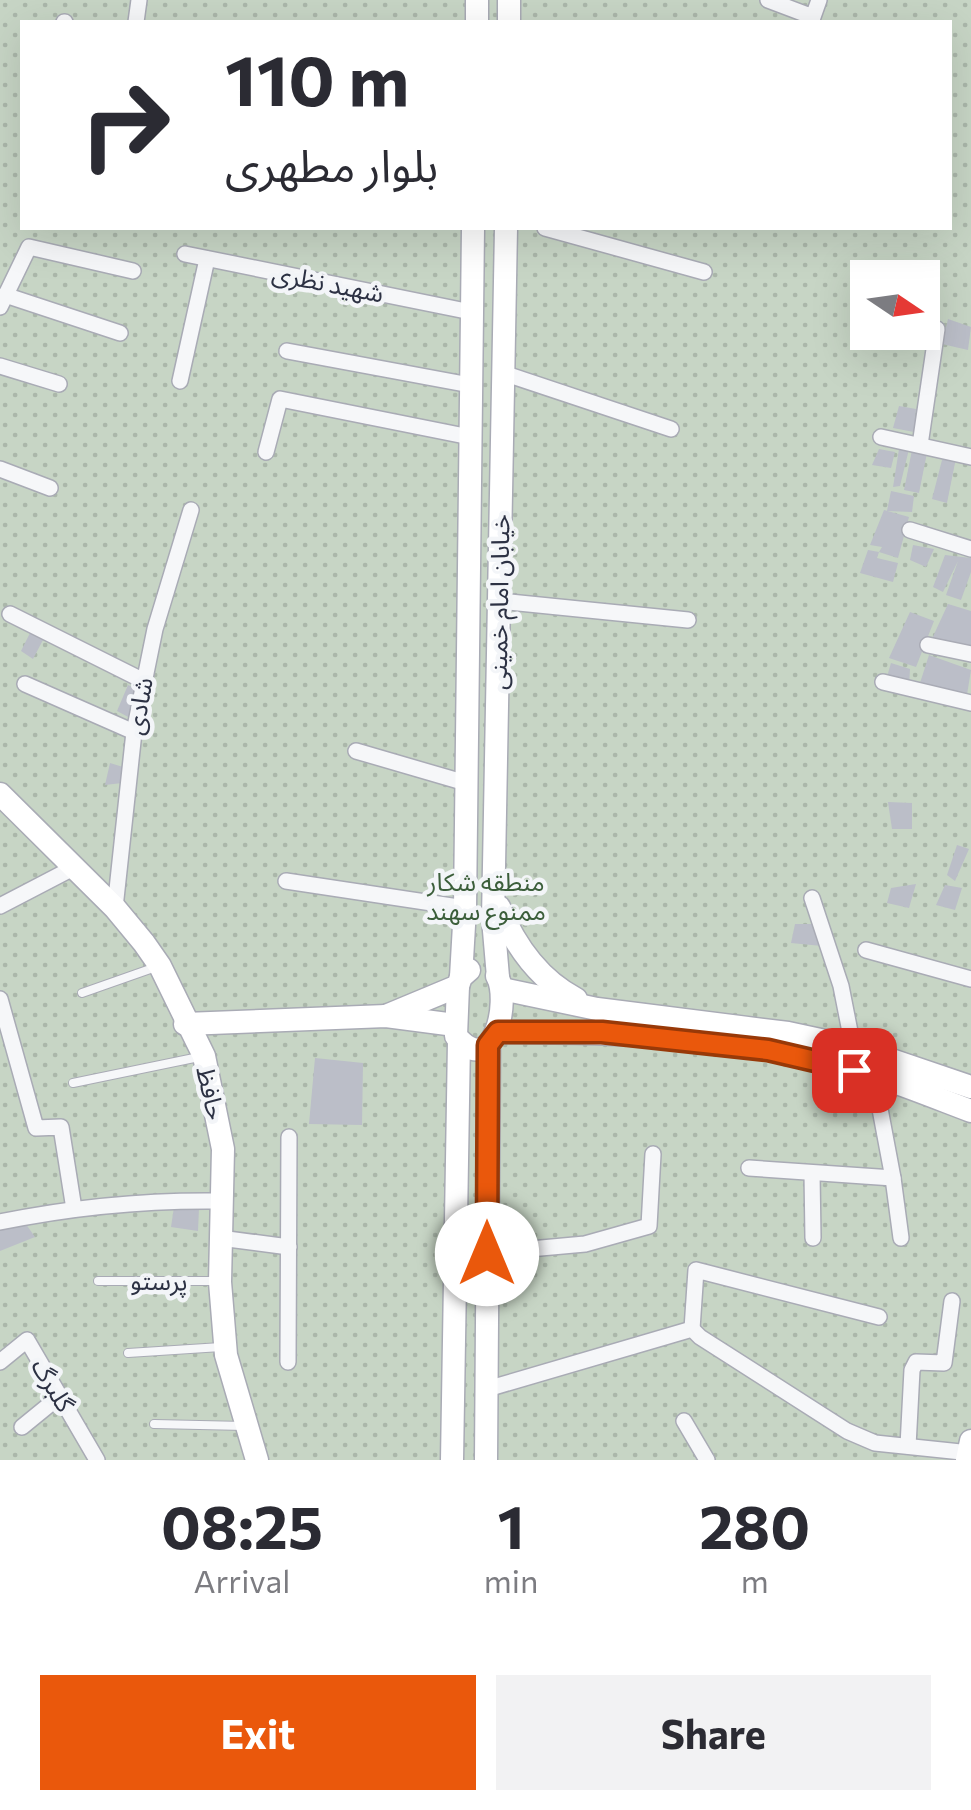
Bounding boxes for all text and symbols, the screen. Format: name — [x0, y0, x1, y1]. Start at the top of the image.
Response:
text: 110 m — [225, 35, 409, 120]
icon: right — [60, 60, 190, 190]
text: بلوار مطهری — [225, 136, 438, 191]
street label: شهید نظری — [270, 257, 387, 309]
north arrow — [850, 260, 940, 350]
map controls — [850, 260, 940, 350]
street label: خیابان امام خمینی — [481, 514, 521, 690]
street label: شادی — [118, 675, 159, 737]
park label: منطقه شکار ممنوع سهند — [426, 866, 546, 930]
pin — [812, 1028, 897, 1113]
icon: arrive — [827, 1043, 882, 1098]
street label: حافظ — [191, 1063, 233, 1122]
position arrow — [435, 1202, 539, 1306]
street label: پرستو — [130, 1265, 188, 1298]
street label: گلبرگ — [25, 1352, 82, 1418]
text: 08:25 — [161, 1488, 323, 1561]
text: 1 — [498, 1488, 525, 1561]
text: 280 — [699, 1488, 810, 1561]
text: Arrival — [194, 1560, 290, 1600]
text: min — [484, 1560, 538, 1600]
text: m — [741, 1560, 769, 1600]
button: Exit — [40, 1675, 476, 1790]
button: Share — [496, 1675, 931, 1790]

